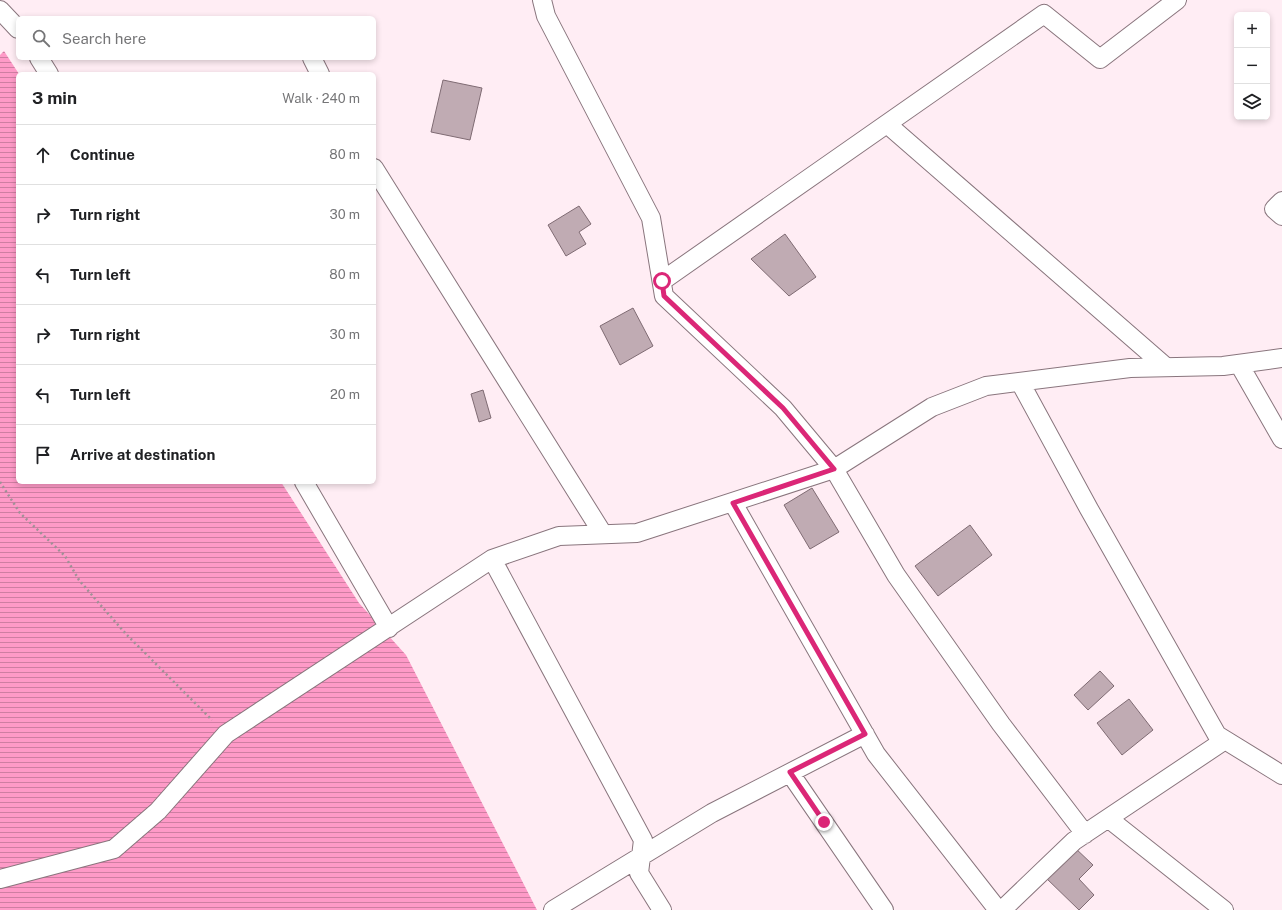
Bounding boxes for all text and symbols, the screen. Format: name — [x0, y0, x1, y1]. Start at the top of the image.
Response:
map controls — [1234, 12, 1270, 120]
button: + — [1234, 12, 1270, 48]
search box — [16, 16, 376, 60]
icon: search — [30, 27, 52, 49]
text: Search here — [62, 30, 146, 47]
button: − — [1234, 48, 1270, 84]
button: layers — [1234, 84, 1270, 120]
text: 3 min — [32, 88, 77, 108]
text: Walk · 240 m — [282, 91, 360, 106]
icon: ahead — [32, 144, 54, 166]
text: Continue — [70, 146, 135, 163]
text: 80 m — [329, 147, 360, 162]
icon: right — [32, 204, 54, 226]
text: Turn right — [70, 206, 140, 223]
text: 30 m — [330, 207, 360, 222]
icon: left — [32, 264, 54, 286]
text: Turn left — [70, 266, 131, 283]
text: 80 m — [329, 267, 360, 282]
route start — [653, 272, 671, 290]
icon: right — [32, 324, 54, 346]
text: Turn right — [70, 326, 140, 343]
text: 30 m — [330, 327, 360, 342]
icon: left — [32, 384, 54, 406]
text: Turn left — [70, 386, 131, 403]
text: 20 m — [330, 387, 360, 402]
icon: arrive — [32, 444, 54, 466]
text: Arrive at destination — [70, 446, 215, 463]
route end — [815, 813, 833, 831]

